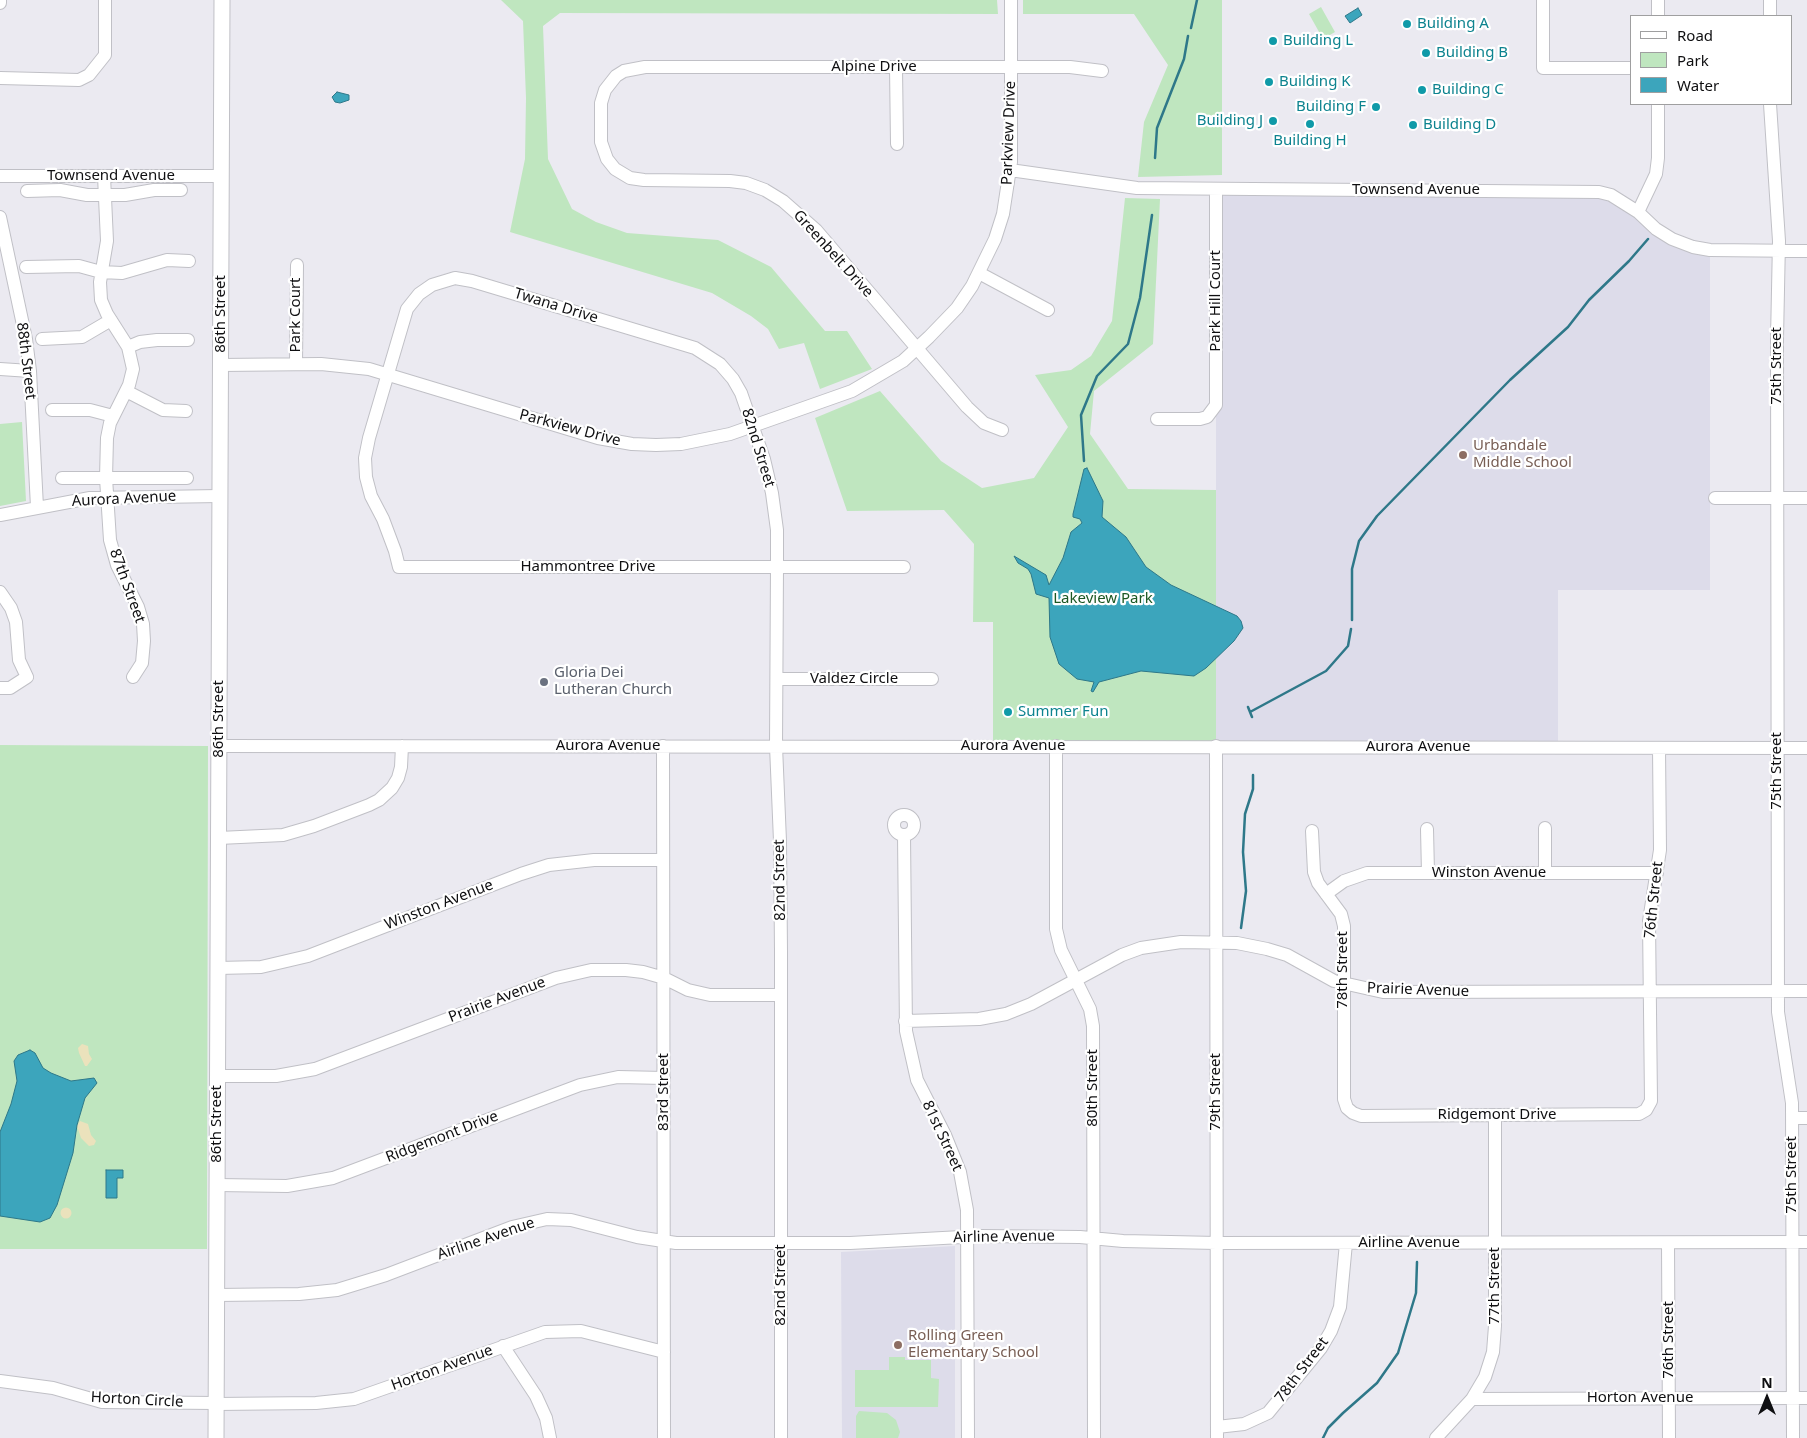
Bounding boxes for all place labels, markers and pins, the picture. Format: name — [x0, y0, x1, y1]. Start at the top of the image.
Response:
place label: Building A — [1417, 15, 1489, 33]
marker: Building A — [1401, 18, 1413, 30]
place label: Building L — [1283, 32, 1353, 50]
marker: Building L — [1267, 35, 1279, 47]
place label: Building B — [1436, 44, 1508, 62]
marker: Building B — [1420, 47, 1432, 59]
place label: Building K — [1279, 73, 1351, 91]
marker: Building K — [1263, 76, 1275, 88]
place label: Building C — [1432, 81, 1504, 99]
marker: Building C — [1416, 84, 1428, 96]
place label: Building F — [1296, 98, 1366, 116]
marker: Building F — [1370, 101, 1382, 113]
place label: Building J — [1197, 112, 1263, 130]
marker: Building J — [1267, 115, 1279, 127]
place label: Building D — [1423, 116, 1496, 134]
marker: Building H — [1304, 118, 1316, 130]
marker: Building D — [1407, 119, 1419, 131]
place label: Building H — [1273, 132, 1347, 150]
place label: Urbandale Middle School — [1473, 437, 1572, 472]
marker: Urbandale Middle School — [1457, 449, 1469, 461]
place label: Gloria Dei Lutheran Church — [554, 664, 672, 699]
marker: Gloria Dei Lutheran Church — [538, 676, 550, 688]
place label: Summer Fun — [1018, 703, 1108, 721]
marker: Summer Fun — [1002, 706, 1014, 718]
place label: Rolling Green Elementary School — [908, 1327, 1039, 1362]
marker: Rolling Green Elementary School — [892, 1339, 904, 1351]

